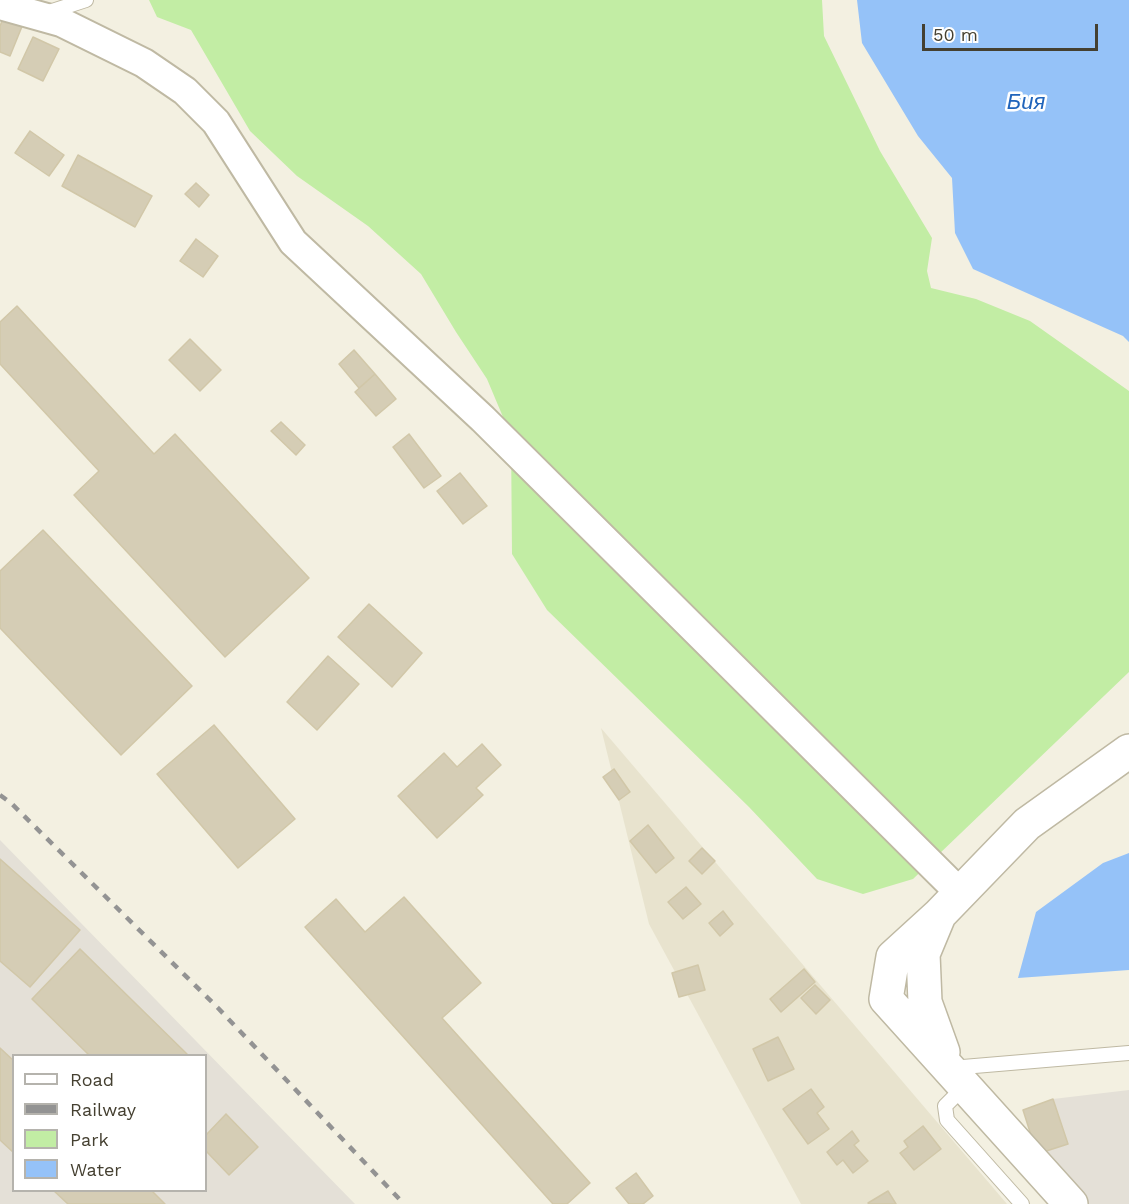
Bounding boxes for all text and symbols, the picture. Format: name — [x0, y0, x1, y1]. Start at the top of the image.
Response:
scale bar — [925, 12, 1100, 50]
text: 50 m — [933, 24, 978, 45]
water label: Бия — [1007, 90, 1045, 116]
legend — [12, 1054, 207, 1192]
text: Road — [70, 1069, 114, 1090]
text: Railway — [70, 1099, 136, 1120]
text: Park — [70, 1129, 109, 1150]
text: Water — [70, 1159, 122, 1180]

